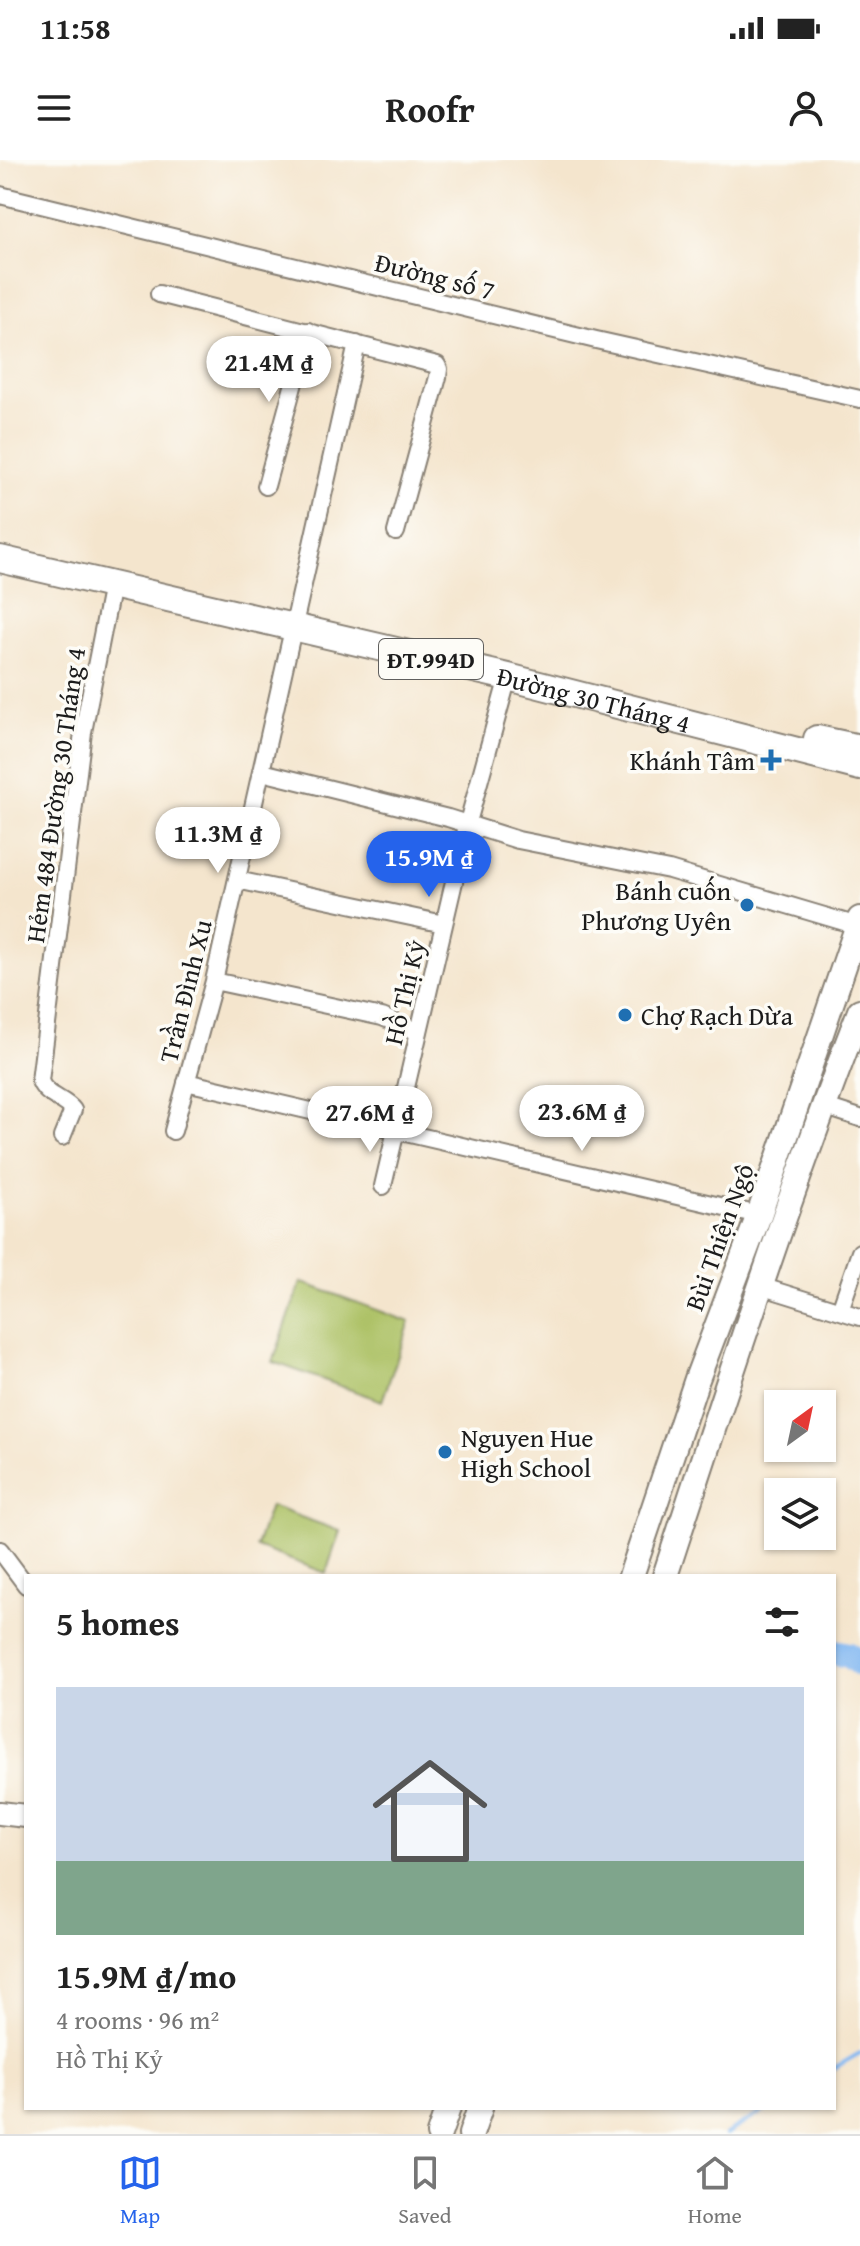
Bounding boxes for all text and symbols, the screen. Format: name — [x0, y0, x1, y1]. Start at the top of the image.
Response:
text: 11:58 — [40, 6, 111, 50]
text: Roofr — [385, 82, 475, 135]
icon: menu — [32, 86, 76, 130]
icon: person — [784, 86, 828, 130]
street label: Đường số 7 — [371, 242, 499, 310]
pin: 21.4M ₫ — [195, 336, 343, 404]
text: 21.4M ₫ — [224, 342, 314, 381]
road number: ĐT.994D — [379, 639, 483, 679]
street label: Hẻm 484 Đường 30 Tháng 4 — [15, 645, 95, 945]
street label: Đường 30 Tháng 4 — [493, 656, 695, 742]
place label: Khánh Tâm — [630, 741, 755, 780]
marker: Khánh Tâm — [762, 751, 780, 769]
pin: 11.3M ₫ — [144, 807, 292, 875]
text: 11.3M ₫ — [173, 813, 263, 852]
pin: 15.9M ₫ — [355, 831, 503, 899]
text: 15.9M ₫ — [384, 837, 474, 876]
place label: Bánh cuốn Phương Uyên — [581, 871, 731, 940]
marker: Bánh cuốn Phương Uyên — [738, 896, 756, 914]
street label: Trần Đình Xu — [148, 915, 222, 1067]
street label: Hồ Thị Kỷ — [373, 936, 435, 1048]
place label: Chợ Rạch Dừa — [641, 996, 794, 1035]
marker: Chợ Rạch Dừa — [616, 1006, 634, 1024]
pin: 23.6M ₫ — [508, 1085, 656, 1153]
pin: 27.6M ₫ — [296, 1086, 444, 1154]
text: 23.6M ₫ — [537, 1091, 627, 1130]
text: 27.6M ₫ — [325, 1092, 415, 1131]
street label: Bùi Thiện Ngộ — [674, 1158, 764, 1316]
north arrow — [764, 1390, 836, 1462]
map controls — [764, 1390, 836, 1550]
place label: Nguyen Hue High School — [461, 1418, 593, 1487]
marker: Nguyen Hue High School — [436, 1443, 454, 1461]
button: layers — [764, 1478, 836, 1550]
text: 5 homes — [56, 1598, 180, 1647]
icon: filters — [760, 1600, 804, 1644]
icon: home — [358, 1739, 502, 1883]
text: 15.9M ₫/mo — [56, 1951, 236, 2000]
text: 4 rooms · 96 m² — [56, 2000, 219, 2039]
text: Hồ Thị Kỷ — [56, 2039, 163, 2078]
tab: Map — [118, 2151, 162, 2231]
tab: Saved — [398, 2151, 452, 2231]
tab: Home — [688, 2151, 742, 2231]

